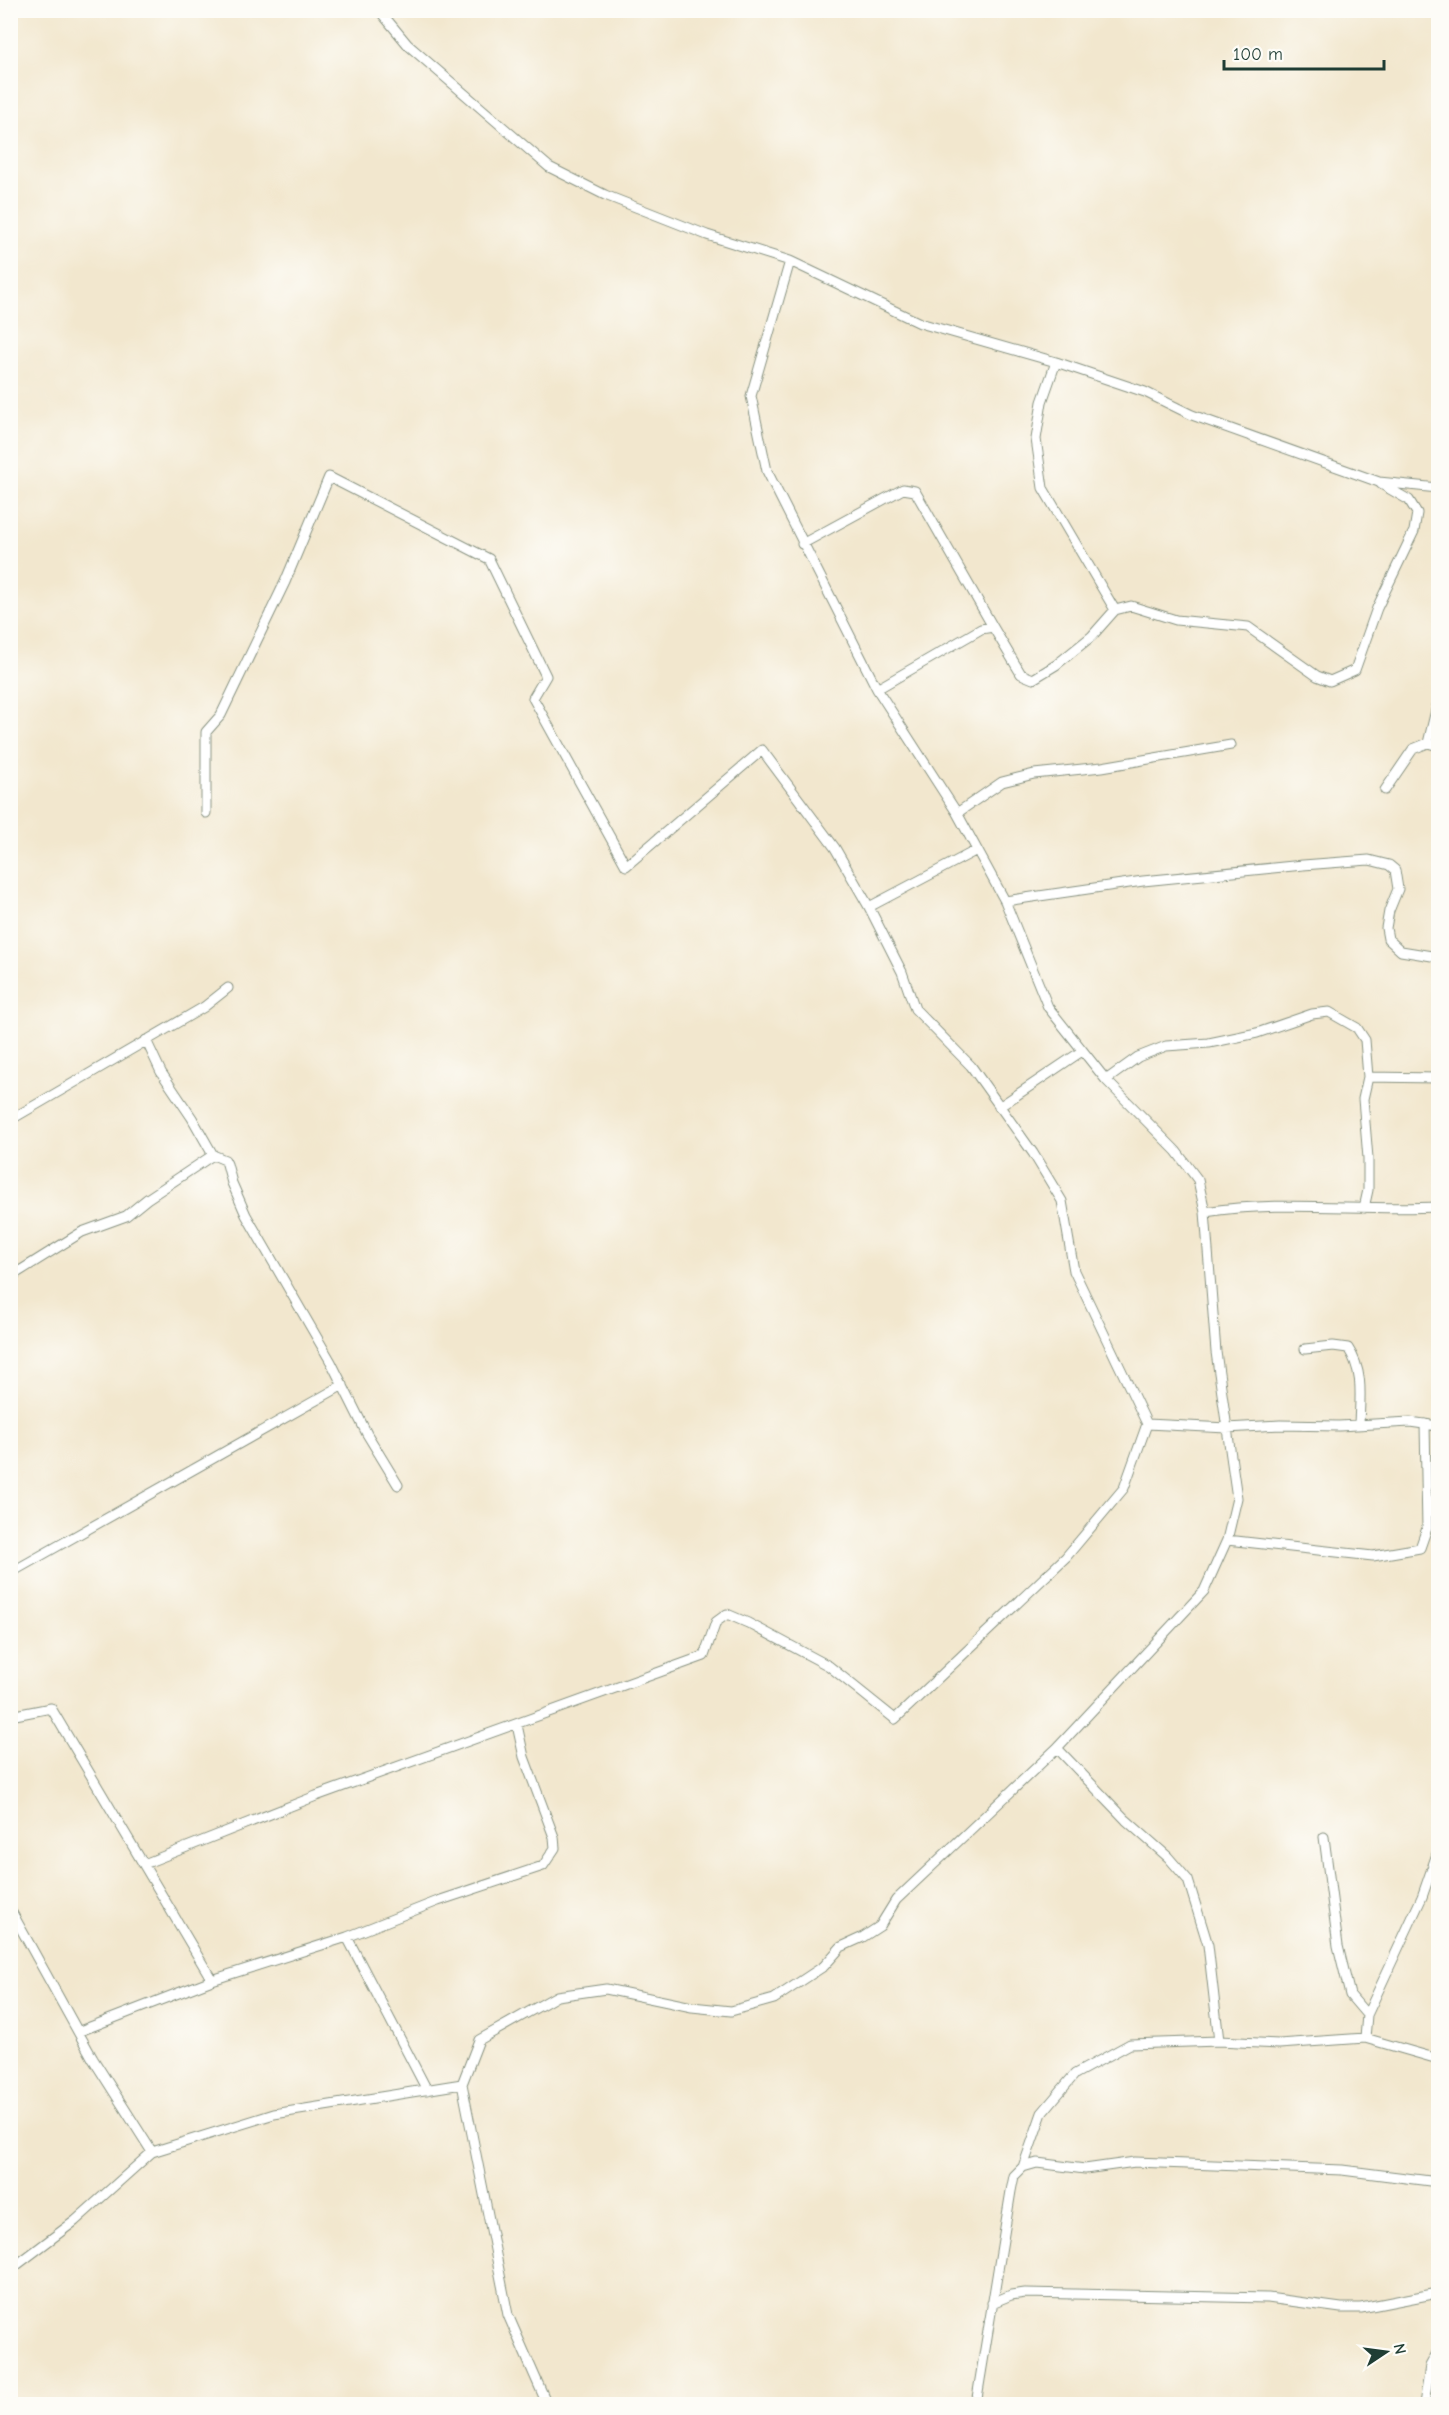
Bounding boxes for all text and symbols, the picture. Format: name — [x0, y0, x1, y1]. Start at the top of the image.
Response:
scale bar — [1224, 33, 1384, 71]
text: 100 m — [1233, 44, 1283, 65]
north arrow — [1356, 2322, 1416, 2382]
text: N — [1390, 2342, 1410, 2356]

